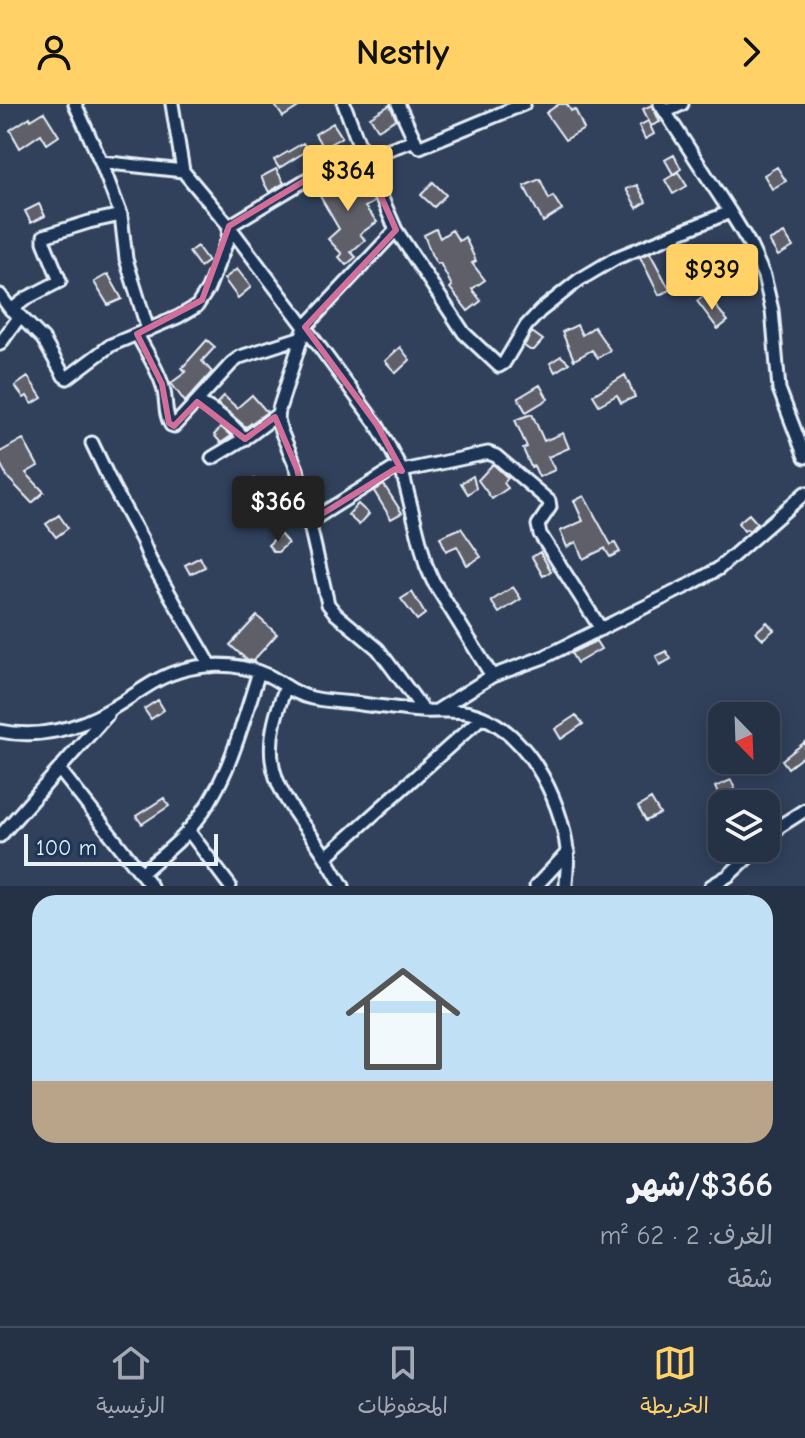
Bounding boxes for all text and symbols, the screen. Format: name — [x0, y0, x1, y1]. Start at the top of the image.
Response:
icon: person — [32, 30, 76, 74]
icon: forward — [729, 30, 773, 74]
text: Nestly — [356, 32, 449, 73]
pin: $364 — [301, 145, 395, 213]
text: $364 — [321, 156, 375, 186]
pin: $939 — [665, 244, 759, 312]
text: $939 — [684, 255, 740, 285]
pin: $366 — [231, 476, 325, 544]
text: $366 — [250, 487, 306, 517]
north arrow — [708, 702, 780, 774]
map controls — [708, 702, 780, 862]
button: layers — [708, 790, 780, 862]
scale bar — [24, 830, 218, 866]
text: 100 m — [36, 835, 97, 861]
icon: home — [331, 947, 475, 1091]
text: $366/شهر — [629, 1165, 773, 1205]
text: الغرف: 2 · 62 m² — [600, 1221, 773, 1251]
text: شقة — [728, 1264, 773, 1294]
tab: الرئيسية — [96, 1341, 165, 1425]
tab: المحفوظات — [357, 1341, 448, 1425]
tab: الخريطة — [640, 1341, 709, 1425]

